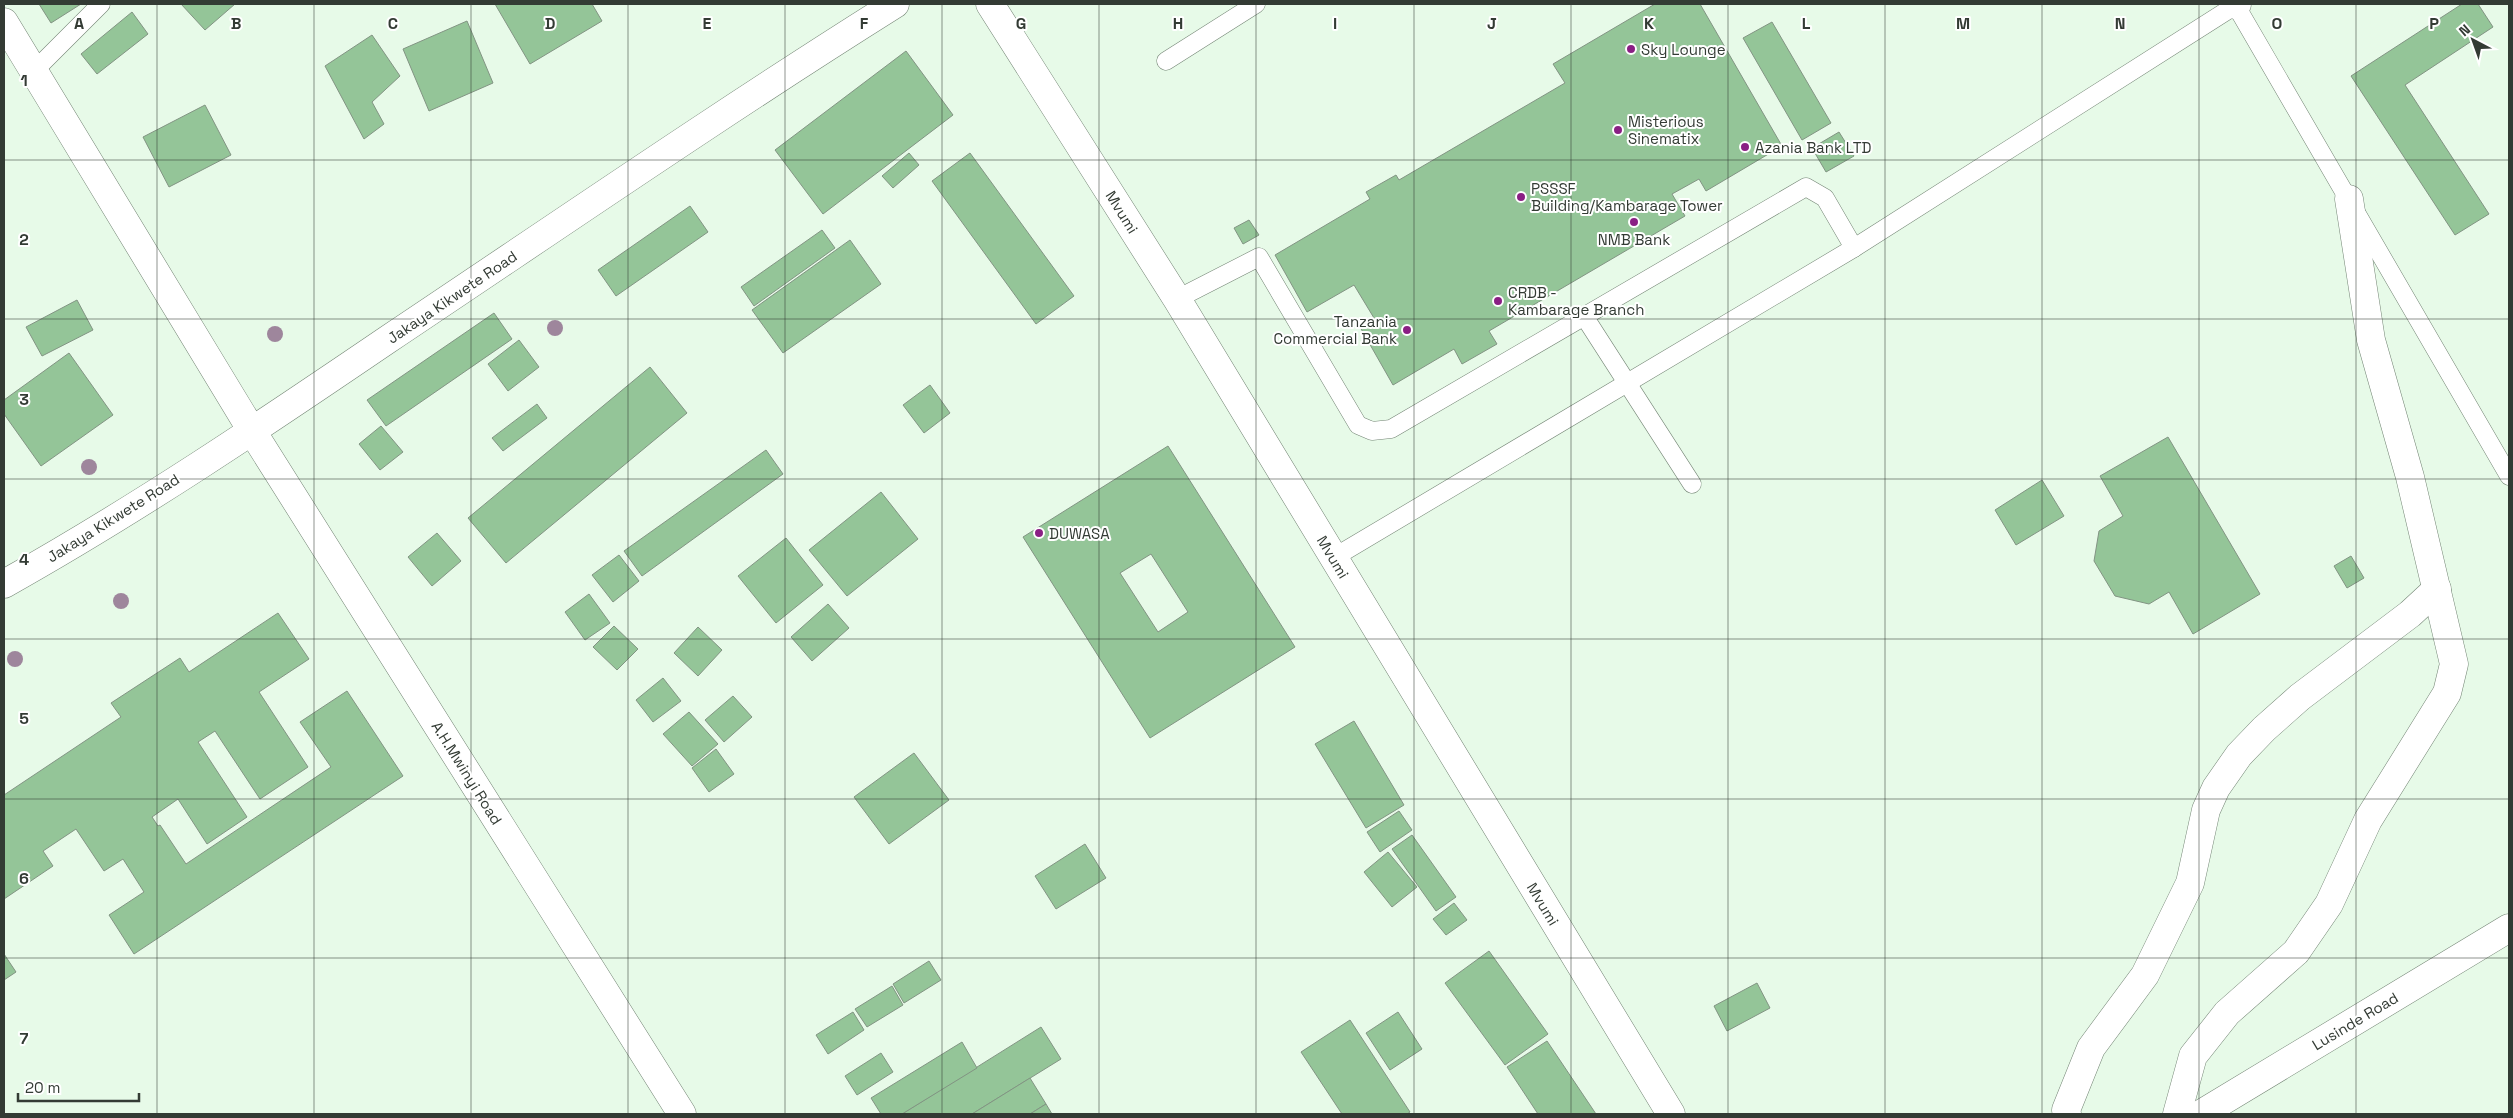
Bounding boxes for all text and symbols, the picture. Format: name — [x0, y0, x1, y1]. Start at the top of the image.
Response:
text: A — [74, 13, 84, 34]
text: B — [231, 13, 241, 34]
text: C — [388, 13, 398, 34]
text: D — [545, 13, 555, 34]
text: E — [703, 13, 712, 34]
text: F — [860, 13, 869, 34]
text: G — [1016, 13, 1026, 34]
text: H — [1173, 13, 1183, 34]
text: I — [1333, 13, 1337, 34]
text: J — [1487, 13, 1497, 34]
text: K — [1644, 13, 1654, 34]
text: L — [1802, 13, 1811, 34]
text: M — [1956, 13, 1970, 34]
text: N — [2115, 13, 2125, 34]
text: O — [2272, 13, 2283, 34]
text: P — [2429, 13, 2439, 34]
north arrow — [2448, 15, 2498, 65]
text: N — [2455, 20, 2474, 40]
place label: Sky Lounge — [1641, 40, 1726, 59]
marker: Sky Lounge — [1625, 43, 1637, 55]
text: 1 — [20, 70, 28, 91]
place label: Misterious Sinematix — [1628, 112, 1704, 148]
marker: Misterious Sinematix — [1612, 124, 1624, 136]
place label: Azania Bank LTD — [1755, 138, 1872, 157]
marker: Azania Bank LTD — [1739, 141, 1751, 153]
place label: PSSSF Building/Kambarage Tower — [1531, 179, 1723, 215]
street label: Mvumi — [1102, 187, 1142, 237]
marker: PSSSF Building/Kambarage Tower — [1515, 191, 1527, 203]
marker: NMB Bank — [1628, 216, 1640, 228]
text: 2 — [19, 229, 29, 250]
place label: NMB Bank — [1598, 230, 1670, 249]
street label: Jakaya Kikwete Road — [383, 246, 521, 348]
place label: CRDB - Kambarage Branch — [1508, 283, 1644, 319]
marker: CRDB - Kambarage Branch — [1492, 295, 1504, 307]
place label: Tanzania Commercial Bank — [1273, 312, 1397, 348]
marker: Tanzania Commercial Bank — [1401, 324, 1413, 336]
text: 3 — [19, 389, 29, 410]
street label: Jakaya Kikwete Road — [43, 469, 183, 567]
place label: DUWASA — [1049, 524, 1110, 543]
marker: DUWASA — [1033, 527, 1045, 539]
street label: Mvumi — [1313, 532, 1353, 582]
text: 4 — [19, 549, 29, 570]
text: 5 — [19, 708, 29, 729]
street label: A.H.Mwinyi Road — [428, 718, 506, 828]
text: 6 — [19, 868, 29, 889]
street label: Mvumi — [1523, 879, 1563, 929]
street label: Lusinde Road — [2308, 988, 2402, 1054]
text: 7 — [20, 1028, 29, 1049]
scale bar — [18, 1070, 139, 1102]
text: 20 m — [25, 1078, 60, 1097]

